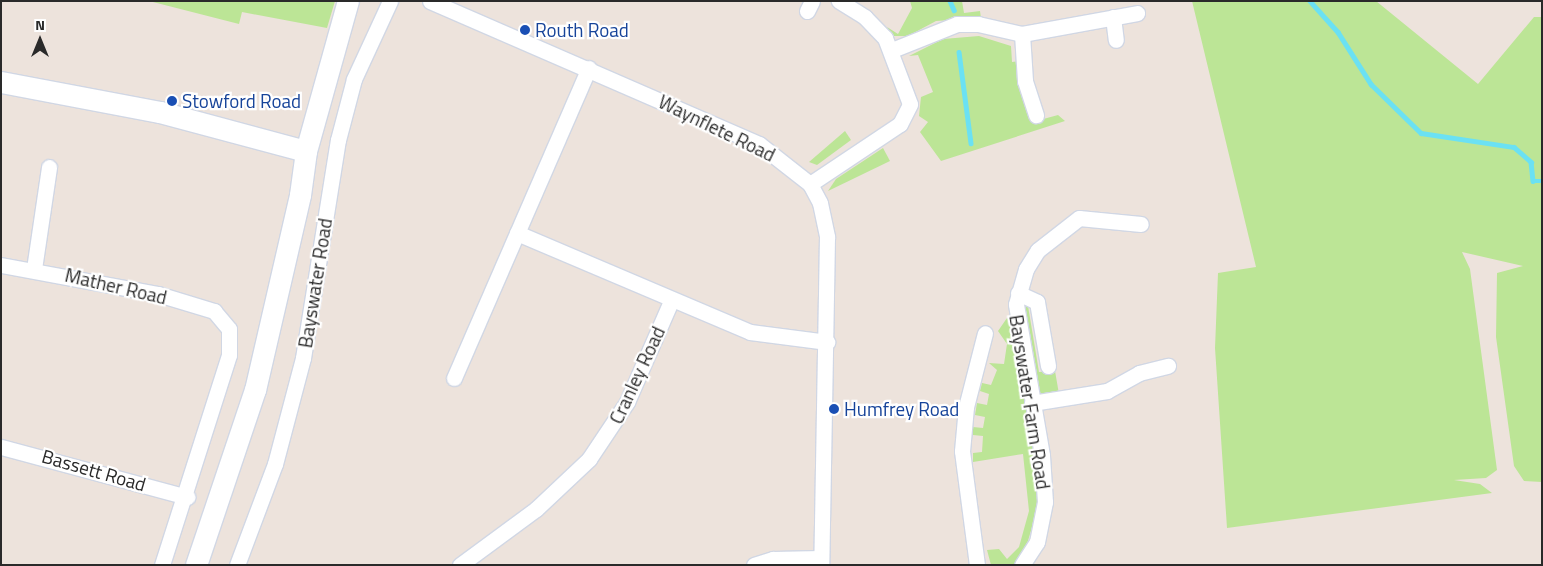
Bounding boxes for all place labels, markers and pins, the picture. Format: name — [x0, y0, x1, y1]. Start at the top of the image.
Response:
place label: Routh Road — [535, 19, 629, 41]
marker: Routh Road — [519, 24, 531, 36]
place label: Stowford Road — [182, 90, 301, 112]
marker: Stowford Road — [166, 95, 178, 107]
place label: Humfrey Road — [844, 398, 959, 420]
marker: Humfrey Road — [828, 403, 840, 415]

